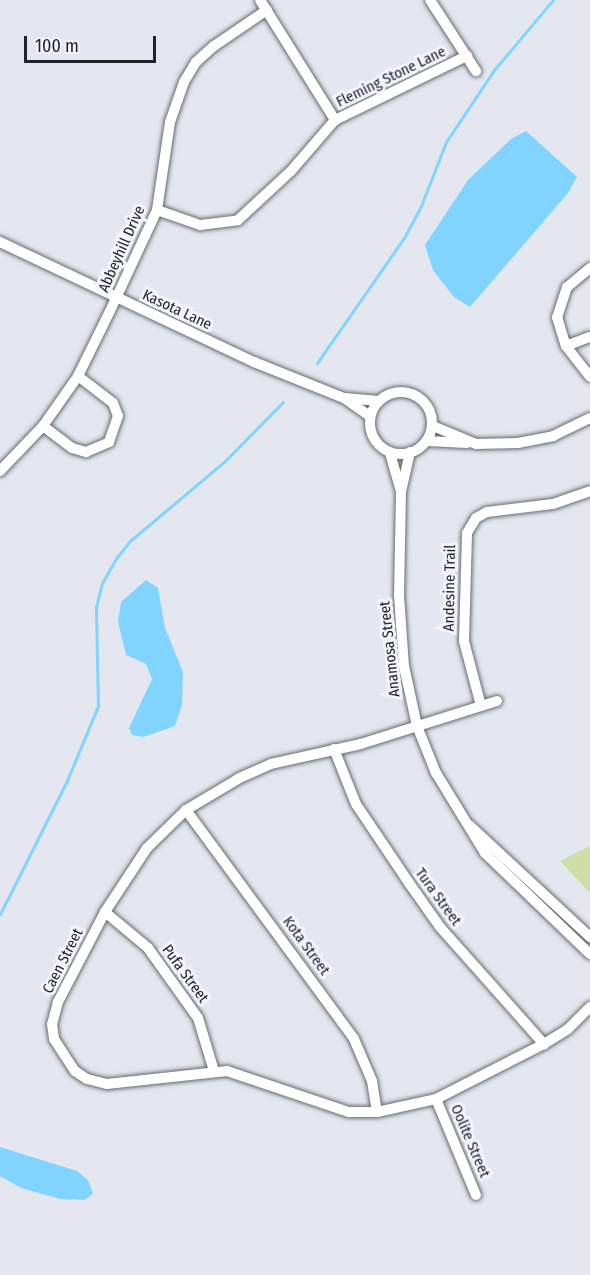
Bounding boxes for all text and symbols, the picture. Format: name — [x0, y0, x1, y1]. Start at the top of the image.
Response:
scale bar — [27, 24, 159, 62]
text: 100 m — [35, 35, 79, 57]
street label: Fleming Stone Lane — [333, 43, 449, 111]
street label: Abbeyhill Drive — [95, 203, 149, 295]
street label: Kasota Lane — [140, 286, 214, 334]
street label: Andesine Trail — [440, 545, 460, 631]
street label: Anamosa Street — [376, 600, 404, 698]
street label: Tura Street — [411, 865, 465, 929]
street label: Kota Street — [279, 913, 333, 979]
street label: Caen Street — [39, 925, 87, 997]
street label: Pufa Street — [158, 941, 212, 1007]
street label: Oolite Street — [447, 1102, 493, 1180]

